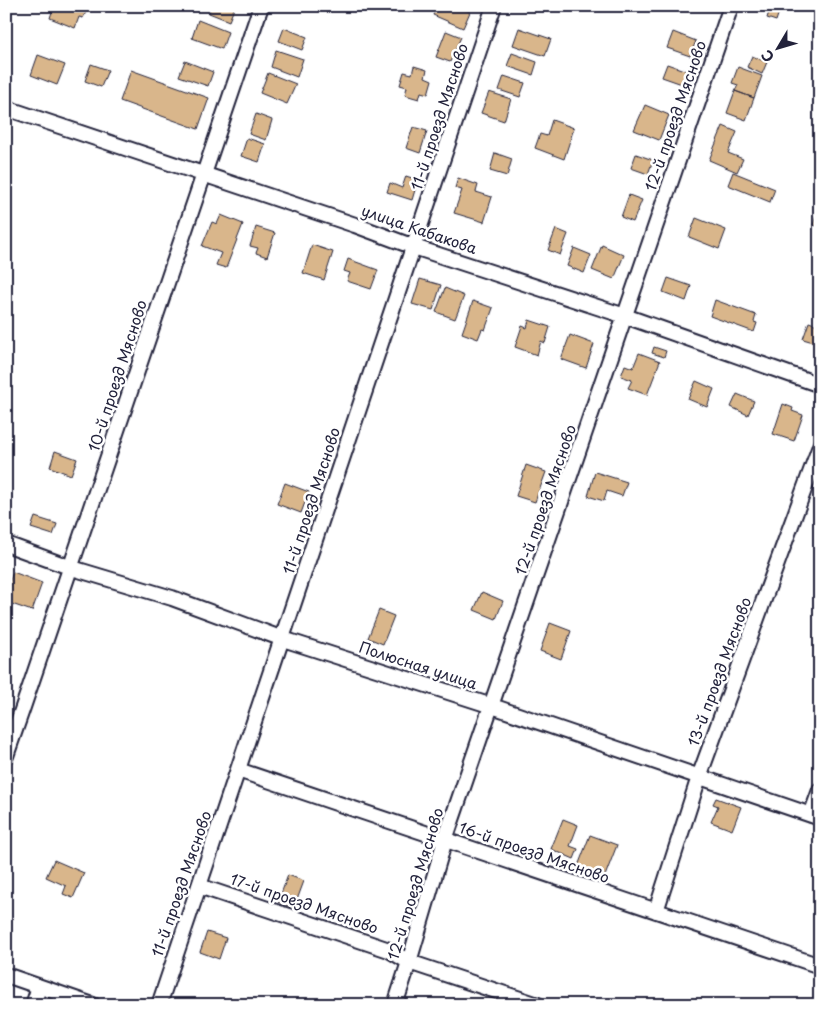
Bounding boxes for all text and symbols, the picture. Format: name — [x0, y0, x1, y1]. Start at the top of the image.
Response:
north arrow — [754, 22, 804, 72]
street label: 12-й проезд Мясново — [638, 37, 711, 194]
street label: 11-й проезд Мясново — [404, 40, 473, 193]
text: С — [756, 46, 779, 67]
street label: улица Кабакова — [359, 198, 481, 259]
street label: 10-й проезд Мясново — [81, 297, 152, 454]
street label: 12-й проезд Мясново — [508, 421, 581, 578]
street label: 11-й проезд Мясново — [276, 424, 345, 577]
street label: 13-й проезд Мясново — [681, 594, 756, 749]
street label: Полюсная улица — [356, 635, 481, 695]
street label: 12-й проезд Мясново — [380, 805, 449, 962]
street label: 11-й проезд Мясново — [145, 807, 216, 960]
street label: 16-й проезд Мясново — [456, 815, 613, 888]
street label: 17-й проезд Мясново — [227, 866, 382, 939]

